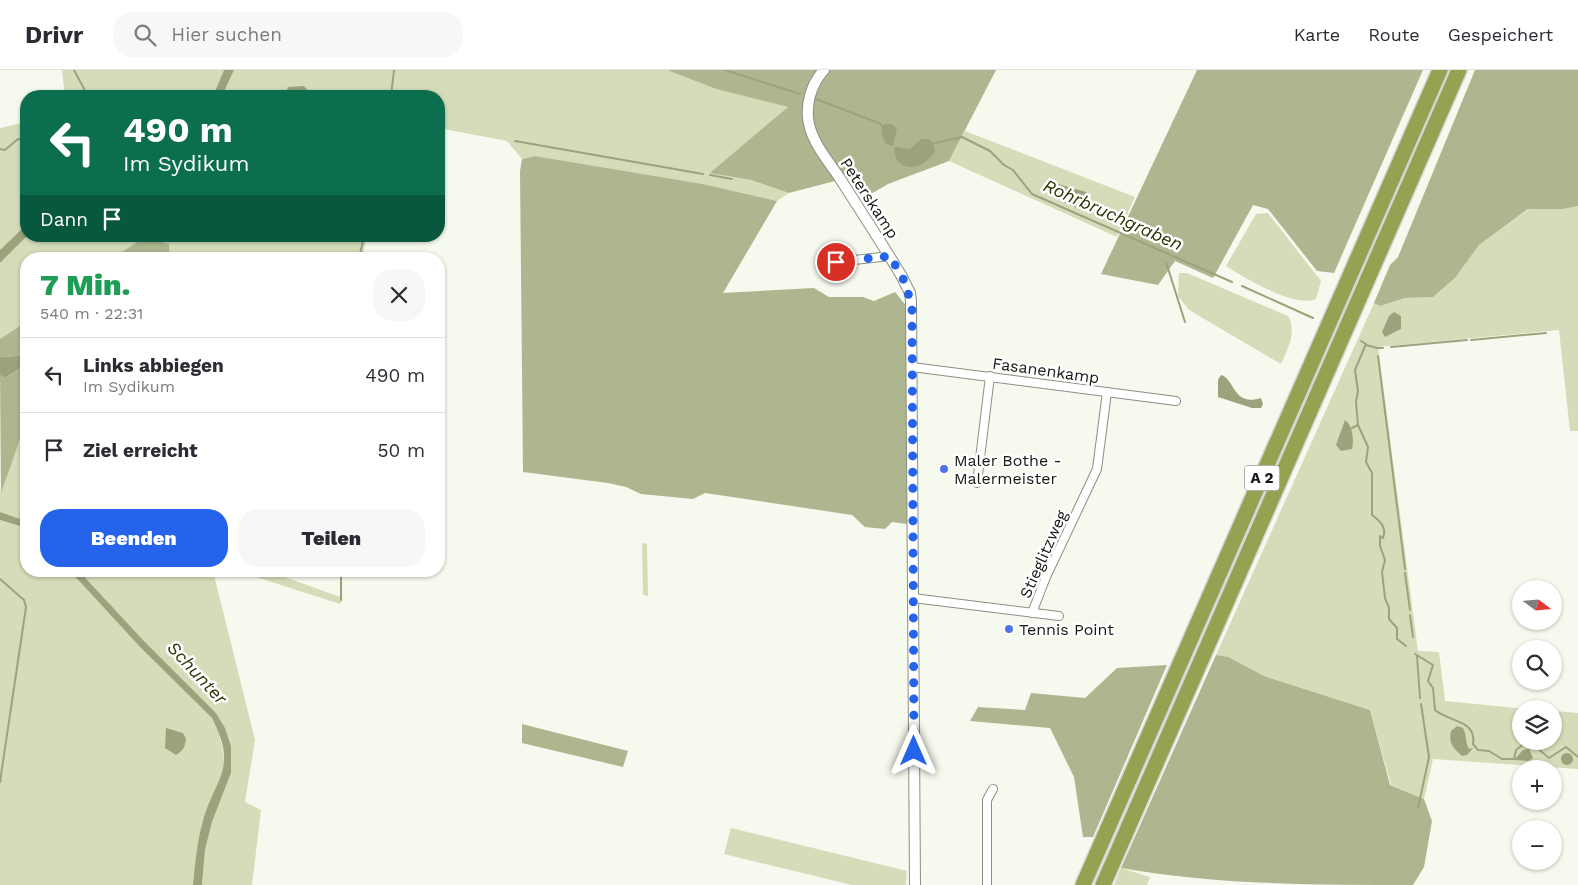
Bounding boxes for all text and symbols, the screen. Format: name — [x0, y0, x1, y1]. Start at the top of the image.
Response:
search box — [113, 12, 463, 57]
text: Drivr — [25, 21, 83, 49]
icon: search — [131, 21, 159, 49]
text: Hier suchen — [171, 23, 282, 46]
text: Karte — [1294, 24, 1340, 45]
text: Route — [1368, 24, 1420, 45]
text: Gespeichert — [1448, 24, 1553, 45]
text: 490 m — [123, 109, 233, 151]
icon: left — [40, 110, 105, 175]
text: Im Sydikum — [123, 151, 249, 176]
street label: Peterskamp — [836, 154, 903, 242]
water label: Rohrbruchgraben — [1040, 174, 1186, 255]
icon: arrive — [98, 205, 126, 233]
text: Dann — [40, 208, 88, 231]
pin — [815, 241, 857, 283]
icon: arrive — [822, 248, 850, 276]
text: 7 Min. — [40, 267, 131, 302]
button: close — [373, 269, 425, 321]
text: 540 m · 22:31 — [40, 304, 143, 323]
text: Links abbiegen — [83, 354, 224, 377]
street label: Fasanenkamp — [991, 354, 1101, 387]
icon: left — [40, 361, 68, 389]
text: 490 m — [365, 364, 425, 387]
text: Im Sydikum — [83, 377, 175, 396]
icon: arrive — [40, 436, 68, 464]
text: Ziel erreicht — [83, 439, 198, 462]
text: 50 m — [378, 439, 425, 462]
place label: Maler Bothe - Malermeister — [954, 451, 1062, 488]
marker: Maler Bothe - Malermeister — [938, 463, 950, 475]
road number: A 2 — [1244, 466, 1280, 490]
street label: Stieglitzweg — [1016, 507, 1071, 601]
button: Beenden — [40, 509, 228, 567]
button: Teilen — [238, 509, 425, 567]
north arrow — [1512, 580, 1562, 630]
map controls — [1512, 580, 1562, 870]
place label: Tennis Point — [1019, 620, 1114, 639]
marker: Tennis Point — [1003, 623, 1015, 635]
water label: Schunter — [163, 637, 232, 709]
button: search — [1512, 640, 1562, 690]
button: layers — [1512, 700, 1562, 750]
position arrow — [887, 724, 939, 776]
button: + — [1512, 760, 1562, 810]
button: − — [1512, 820, 1562, 870]

